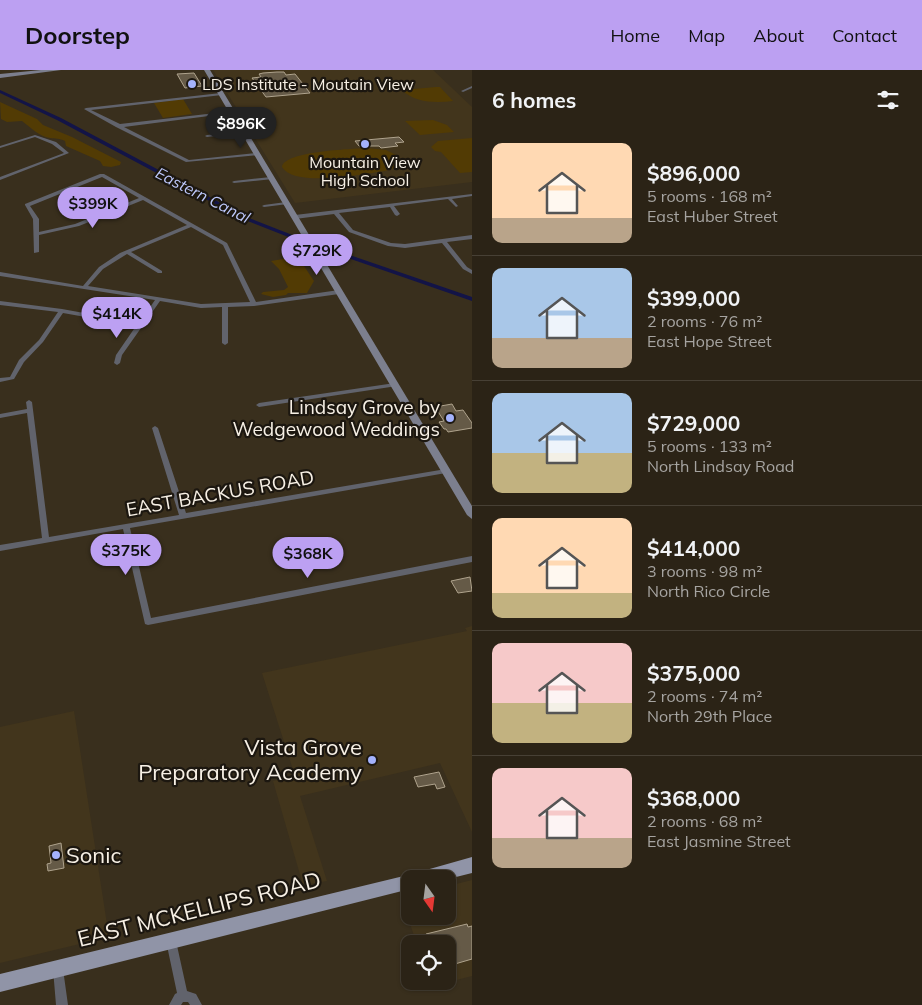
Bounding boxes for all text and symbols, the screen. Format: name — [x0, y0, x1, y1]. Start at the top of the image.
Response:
text: Doorstep — [25, 20, 130, 50]
text: Home — [610, 24, 660, 47]
text: Map — [688, 24, 725, 47]
text: About — [753, 24, 804, 47]
text: Contact — [832, 24, 897, 47]
place label: LDS Institute - Moutain View — [202, 74, 414, 94]
marker: LDS Institute - Moutain View — [186, 78, 198, 90]
icon: filters — [874, 86, 902, 114]
text: 6 homes — [492, 87, 576, 113]
pin: $896K — [206, 106, 276, 149]
text: $896K — [216, 113, 266, 133]
marker: Mountain View High School — [359, 138, 371, 150]
place label: Mountain View High School — [309, 152, 421, 190]
text: $896,000 — [647, 160, 740, 186]
water label: Eastern Canal — [152, 163, 254, 227]
icon: home — [532, 163, 592, 223]
pin: $399K — [58, 186, 128, 229]
text: 5 rooms · 168 m² — [647, 186, 772, 206]
text: $399K — [68, 193, 118, 213]
text: East Huber Street — [647, 206, 778, 226]
pin: $729K — [282, 234, 352, 276]
text: $729K — [292, 240, 342, 260]
text: $399,000 — [647, 285, 740, 311]
icon: home — [532, 288, 592, 348]
pin: $414K — [82, 296, 152, 339]
text: $414K — [92, 303, 142, 323]
text: 2 rooms · 76 m² — [647, 311, 762, 331]
text: East Hope Street — [647, 331, 772, 351]
place label: Lindsay Grove by Wedgewood Weddings — [232, 395, 440, 441]
text: $729,000 — [647, 410, 740, 436]
marker: Lindsay Grove by Wedgewood Weddings — [444, 412, 456, 424]
icon: home — [532, 413, 592, 473]
text: 5 rooms · 133 m² — [647, 436, 772, 456]
text: North Lindsay Road — [647, 456, 794, 476]
street label: EAST BACKUS ROAD — [124, 465, 316, 521]
pin: $375K — [91, 534, 161, 576]
text: $414,000 — [647, 535, 740, 561]
pin: $368K — [273, 536, 343, 579]
icon: home — [532, 538, 592, 598]
text: $375K — [101, 540, 151, 560]
text: $368K — [283, 543, 333, 563]
text: 3 rooms · 98 m² — [647, 561, 762, 581]
text: North Rico Circle — [647, 581, 770, 601]
text: $375,000 — [647, 660, 740, 686]
icon: home — [532, 663, 592, 723]
text: 2 rooms · 74 m² — [647, 686, 762, 706]
text: North 29th Place — [647, 706, 772, 726]
place label: Vista Grove Preparatory Academy — [138, 733, 362, 786]
marker: Vista Grove Preparatory Academy — [366, 754, 378, 766]
text: $368,000 — [647, 785, 740, 811]
icon: home — [532, 788, 592, 848]
text: 2 rooms · 68 m² — [647, 811, 762, 831]
text: East Jasmine Street — [647, 831, 791, 851]
place label: Sonic — [66, 841, 121, 869]
marker: Sonic — [50, 849, 62, 861]
street label: EAST MCKELLIPS ROAD — [74, 865, 324, 953]
north arrow — [401, 870, 456, 925]
map controls — [401, 870, 456, 990]
button: locate — [401, 935, 456, 990]

